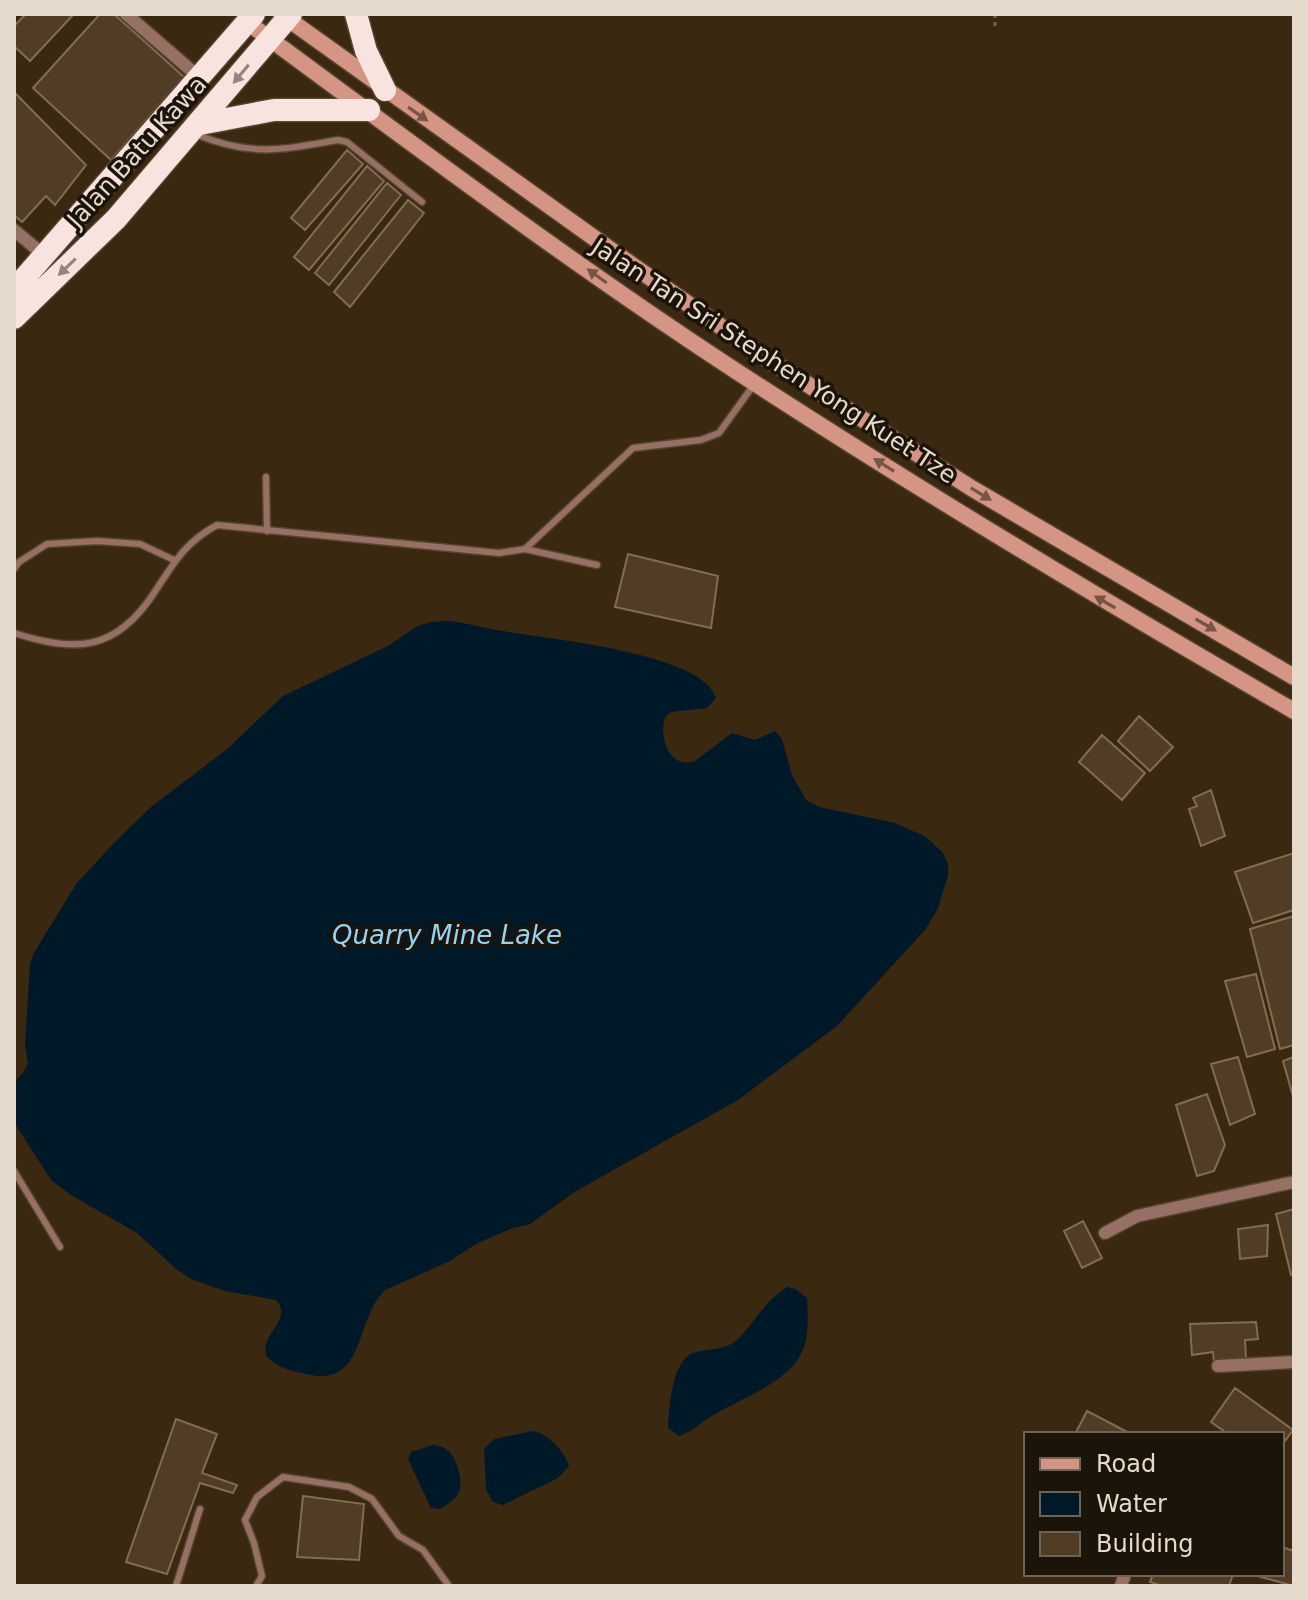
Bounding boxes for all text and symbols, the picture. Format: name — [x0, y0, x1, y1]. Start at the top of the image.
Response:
one-way arrow — [233, 64, 250, 84]
street label: Jalan Batu Kawa — [60, 71, 212, 235]
one-way arrow — [408, 105, 429, 121]
street label: Jalan Tan Sri Stephen Yong Kuet Tze — [585, 231, 961, 490]
one-way arrow — [58, 257, 77, 276]
one-way arrow — [587, 269, 608, 284]
one-way arrow — [874, 457, 895, 472]
one-way arrow — [970, 487, 992, 501]
one-way arrow — [1094, 595, 1116, 609]
one-way arrow — [1195, 618, 1217, 632]
water label: Quarry Mine Lake — [332, 920, 562, 950]
legend — [1024, 1432, 1284, 1576]
text: Road — [1096, 1450, 1156, 1478]
text: Water — [1096, 1490, 1167, 1518]
text: Building — [1096, 1530, 1193, 1558]

